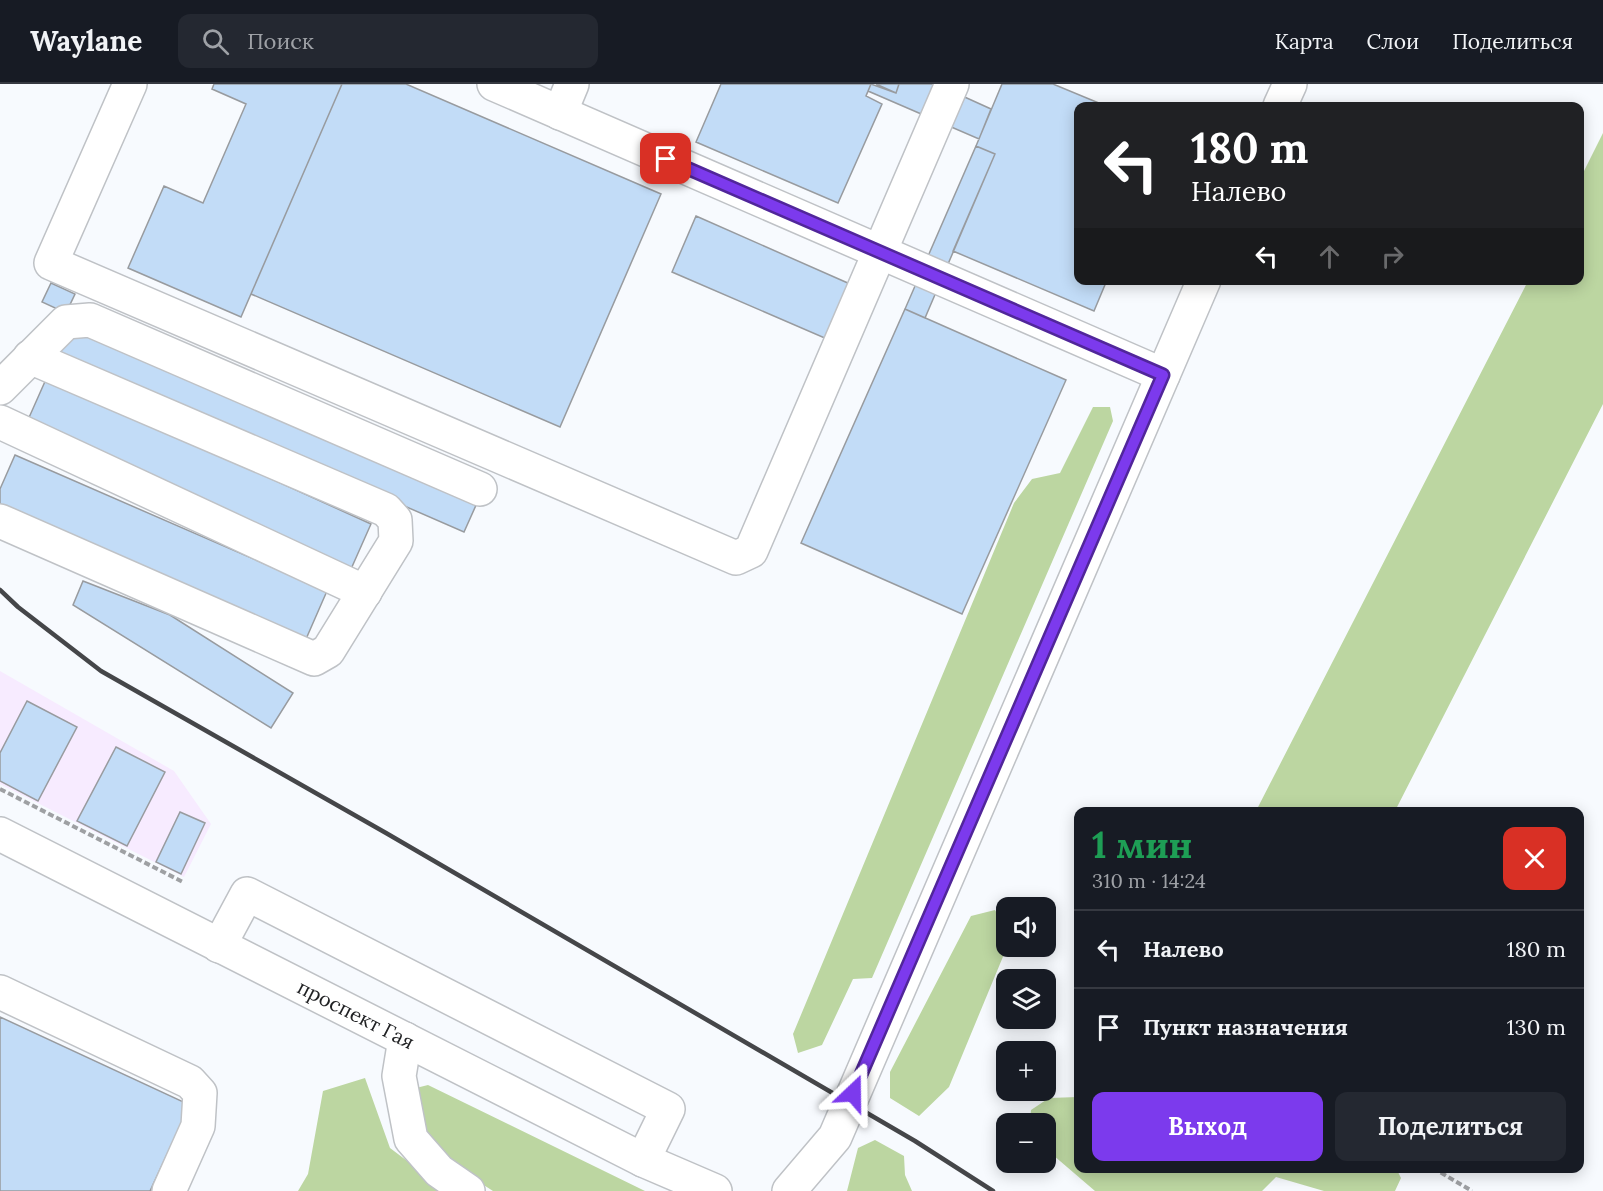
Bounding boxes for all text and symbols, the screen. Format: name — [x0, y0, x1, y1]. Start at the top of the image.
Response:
search box — [178, 14, 598, 68]
text: Waylane — [30, 23, 142, 59]
icon: search — [199, 25, 232, 58]
text: Поиск — [247, 27, 314, 55]
text: Карта — [1275, 28, 1334, 55]
text: Слои — [1367, 28, 1419, 55]
text: Поделиться — [1452, 28, 1573, 55]
text: 180 m — [1191, 121, 1308, 175]
icon: left — [1092, 126, 1170, 204]
pin — [640, 133, 691, 184]
icon: arrive — [649, 142, 682, 175]
text: Налево — [1191, 174, 1286, 208]
icon: left — [1250, 240, 1283, 273]
icon: ahead — [1313, 240, 1346, 273]
icon: right — [1376, 240, 1409, 273]
text: 1 мин — [1092, 822, 1193, 868]
button: close — [1503, 827, 1566, 890]
text: 310 m · 14:24 — [1092, 868, 1206, 893]
map controls — [996, 897, 1056, 1173]
button: sound — [996, 897, 1056, 957]
icon: left — [1092, 933, 1125, 966]
text: Налево — [1143, 935, 1224, 963]
text: 180 m — [1507, 935, 1566, 963]
button: layers — [996, 969, 1056, 1029]
street label: проспект Гая — [293, 974, 419, 1054]
icon: arrive — [1092, 1011, 1125, 1044]
text: Пункт назначения — [1143, 1013, 1348, 1041]
text: 130 m — [1507, 1013, 1566, 1041]
button: + — [996, 1041, 1056, 1101]
position arrow — [821, 1061, 885, 1125]
button: Выход — [1092, 1092, 1323, 1161]
button: Поделиться — [1335, 1092, 1566, 1161]
button: − — [996, 1113, 1056, 1173]

